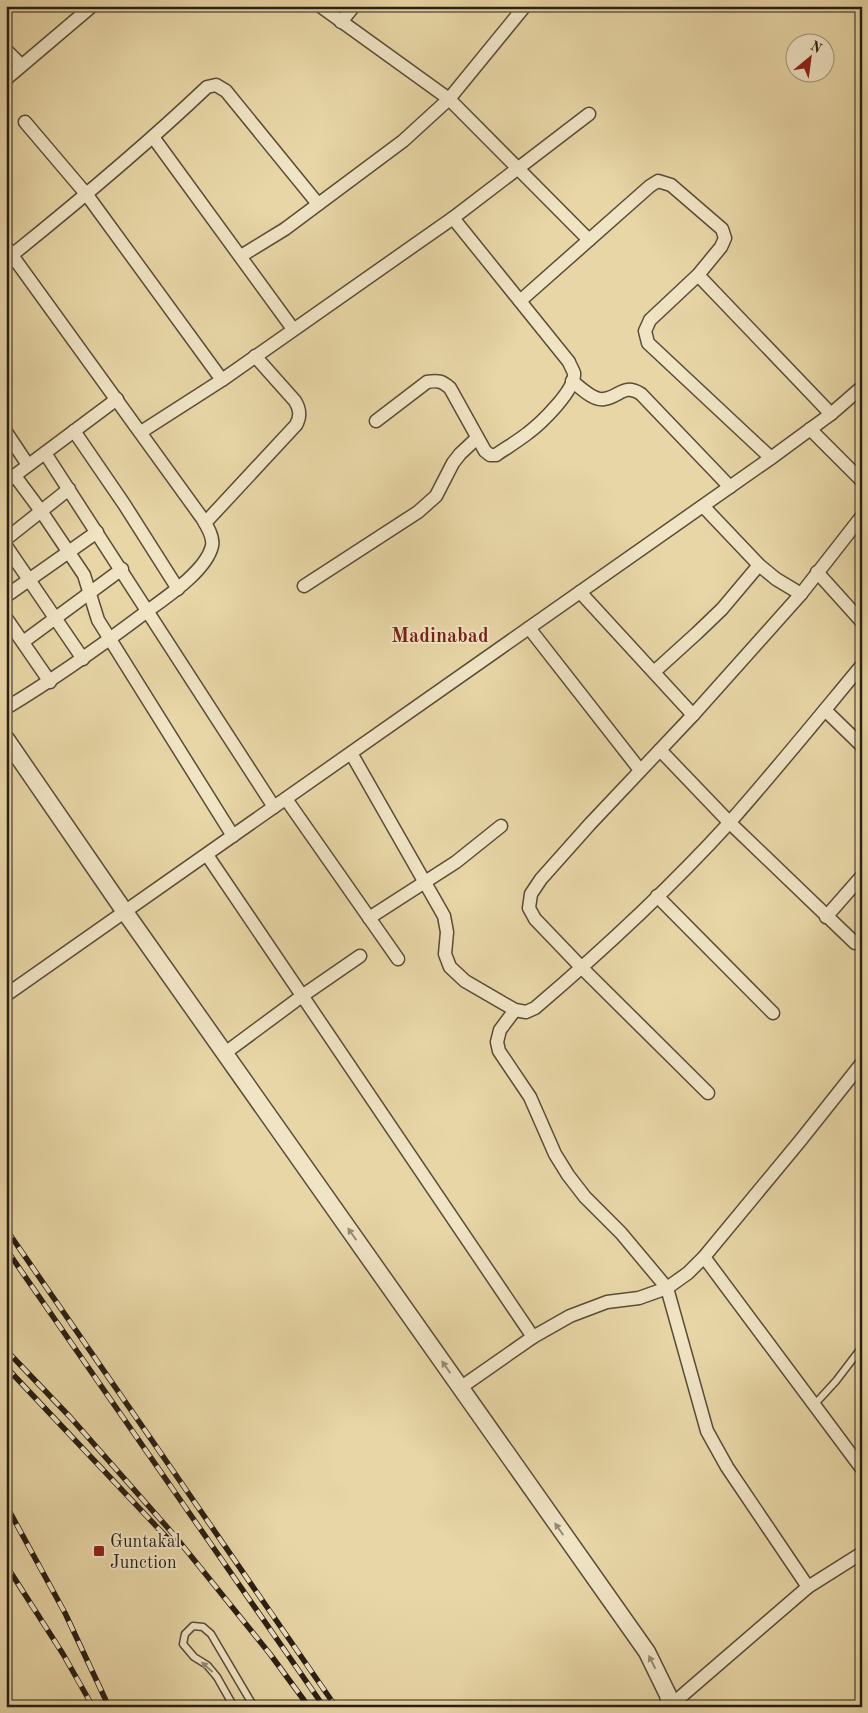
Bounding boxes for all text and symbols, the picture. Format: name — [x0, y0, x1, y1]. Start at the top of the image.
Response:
north arrow — [786, 32, 836, 82]
text: N — [808, 39, 824, 56]
district label: Madinabad — [391, 627, 489, 647]
one-way arrow — [347, 1227, 357, 1241]
one-way arrow — [441, 1360, 451, 1374]
one-way arrow — [554, 1522, 564, 1535]
place label: Guntakal Junction — [110, 1533, 181, 1572]
marker: Guntakal Junction — [92, 1544, 106, 1558]
one-way arrow — [648, 1655, 656, 1669]
one-way arrow — [200, 1661, 213, 1672]

